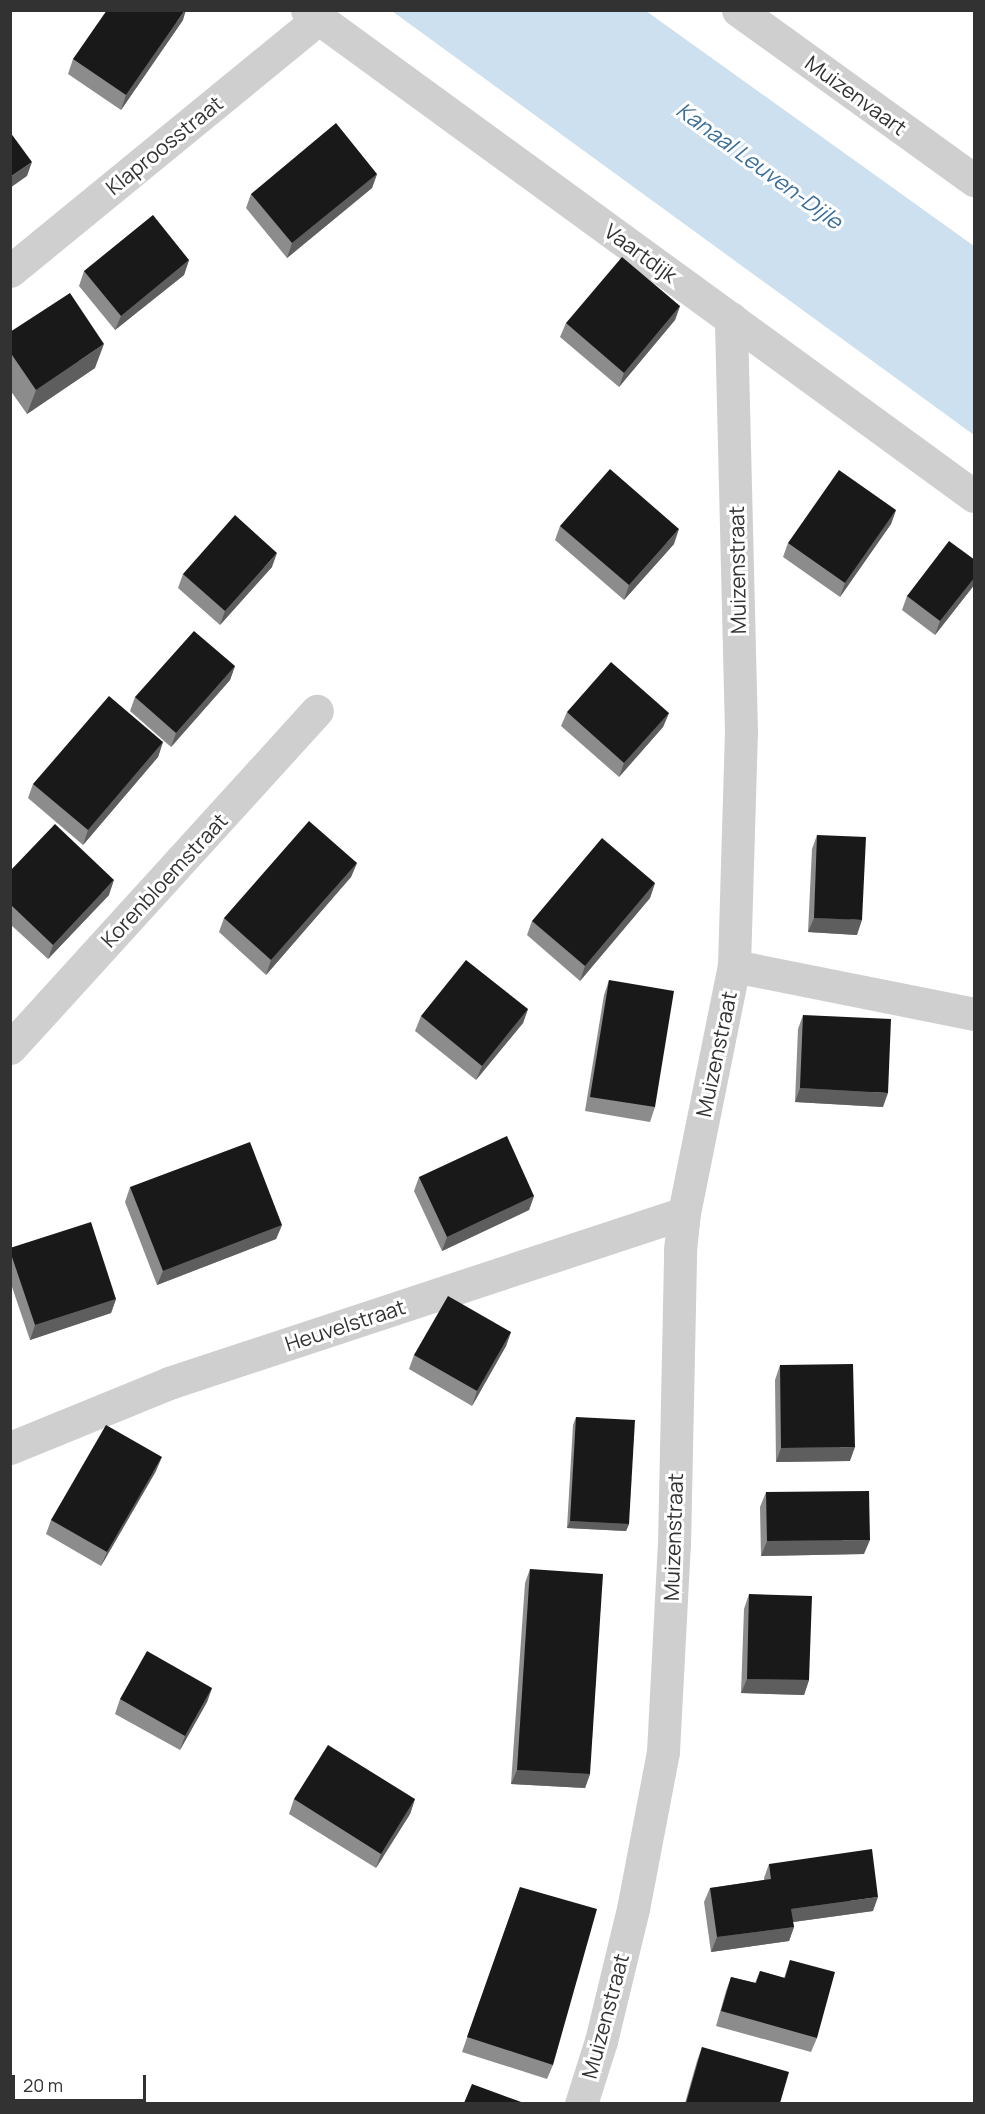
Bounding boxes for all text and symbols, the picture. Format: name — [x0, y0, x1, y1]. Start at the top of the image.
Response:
street label: Muizenvaart — [800, 50, 912, 140]
street label: Klaproosstraat — [101, 90, 227, 200]
water label: Kanaal Leuven-Dijle — [671, 97, 847, 235]
street label: Vaartdijk — [600, 218, 682, 288]
street label: Muizenstraat — [723, 506, 751, 634]
street label: Korenbloemstraat — [96, 808, 232, 952]
street label: Muizenstraat — [690, 989, 742, 1119]
street label: Heuvelstraat — [282, 1294, 408, 1356]
street label: Muizenstraat — [658, 1473, 688, 1601]
street label: Muizenstraat — [576, 1951, 634, 2081]
scale bar — [15, 2063, 148, 2101]
text: 20 m — [23, 2073, 63, 2097]

